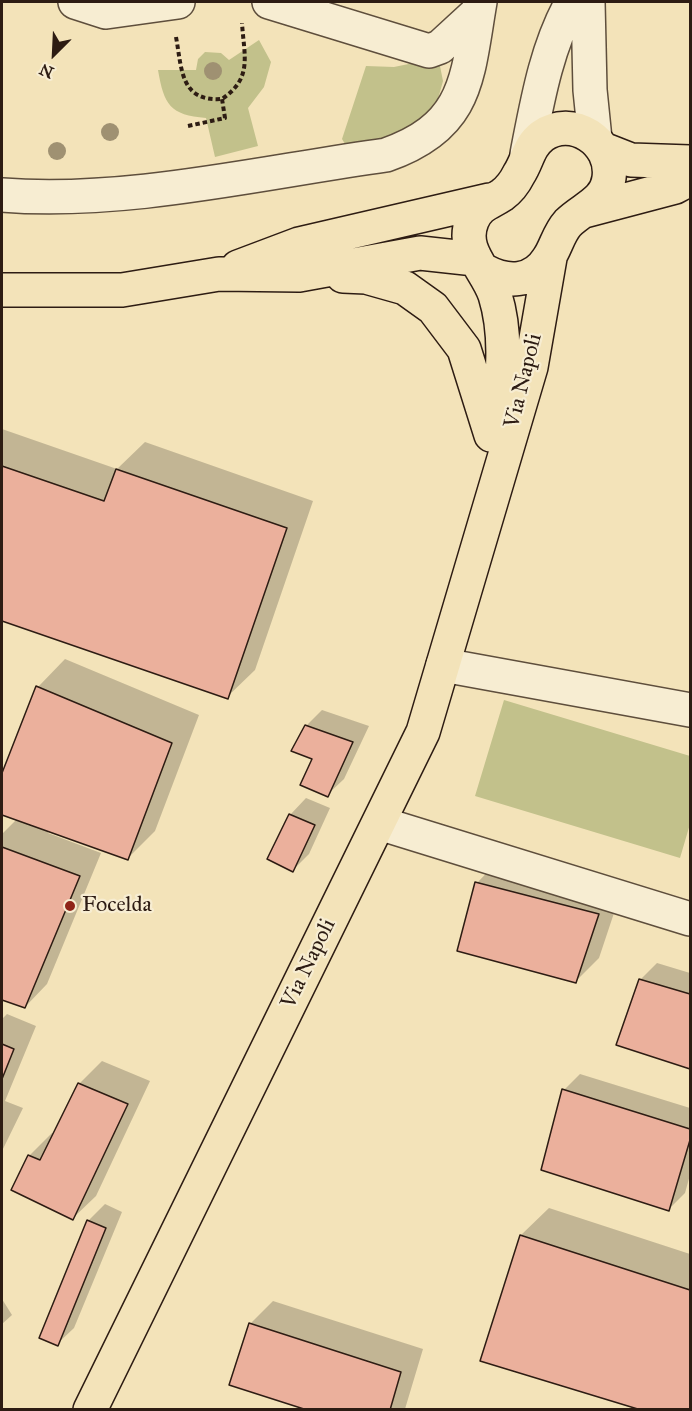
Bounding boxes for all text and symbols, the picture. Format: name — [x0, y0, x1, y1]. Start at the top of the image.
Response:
north arrow — [24, 24, 84, 84]
text: N — [36, 59, 57, 82]
street label: Via Napoli — [499, 331, 549, 431]
place label: Focelda — [82, 893, 152, 919]
marker: Focelda — [63, 899, 77, 913]
street label: Via Napoli — [276, 915, 342, 1013]

